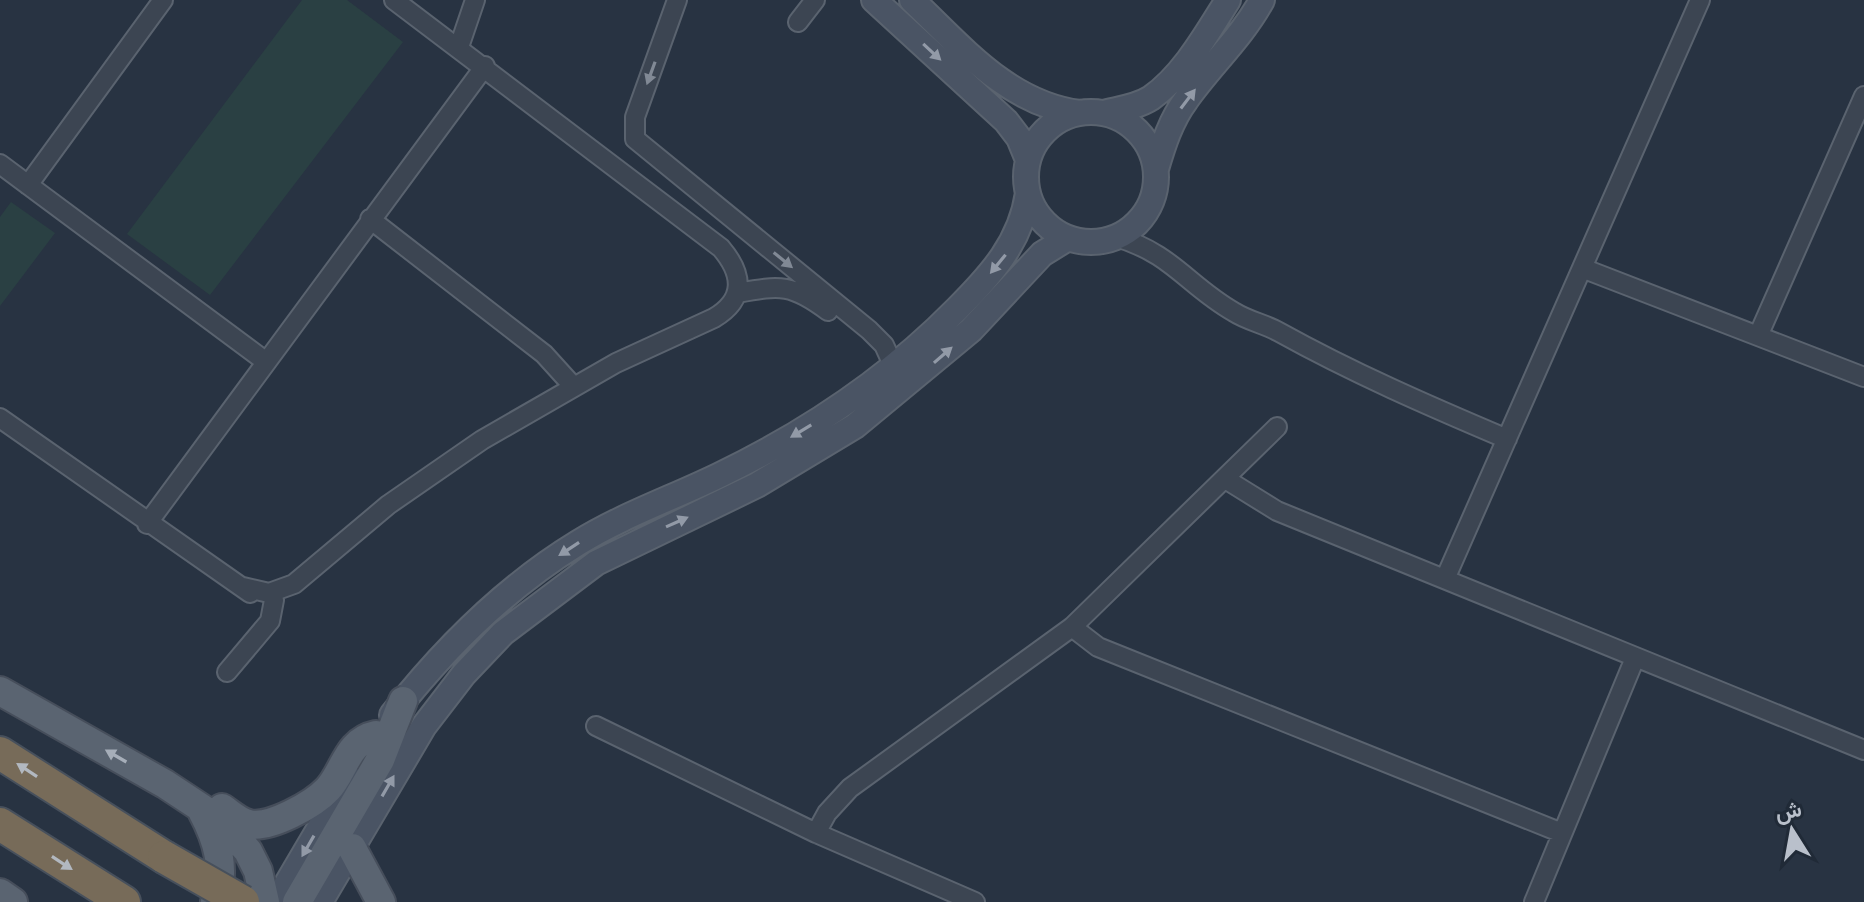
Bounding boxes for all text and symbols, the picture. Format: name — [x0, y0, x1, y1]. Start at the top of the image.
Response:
one-way arrow — [922, 43, 941, 61]
one-way arrow — [644, 61, 656, 85]
one-way arrow — [1180, 88, 1196, 109]
one-way arrow — [773, 251, 793, 267]
one-way arrow — [990, 254, 1007, 274]
one-way arrow — [933, 347, 953, 364]
one-way arrow — [790, 423, 812, 437]
one-way arrow — [665, 515, 689, 529]
one-way arrow — [559, 541, 580, 556]
one-way arrow — [105, 749, 127, 763]
one-way arrow — [16, 764, 38, 778]
one-way arrow — [381, 775, 395, 797]
north arrow — [1752, 790, 1832, 870]
text: ش — [1773, 794, 1804, 827]
one-way arrow — [301, 835, 315, 857]
one-way arrow — [51, 856, 73, 870]

